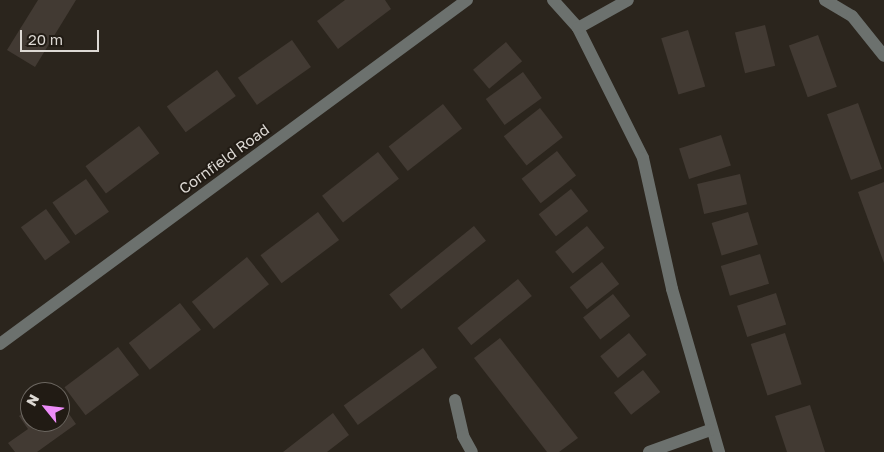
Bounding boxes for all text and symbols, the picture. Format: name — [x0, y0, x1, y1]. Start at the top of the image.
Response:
scale bar — [22, 20, 101, 52]
text: 20 m — [28, 30, 63, 48]
street label: Cornfield Road — [175, 120, 273, 198]
north arrow — [20, 382, 70, 432]
text: N — [22, 391, 42, 409]

